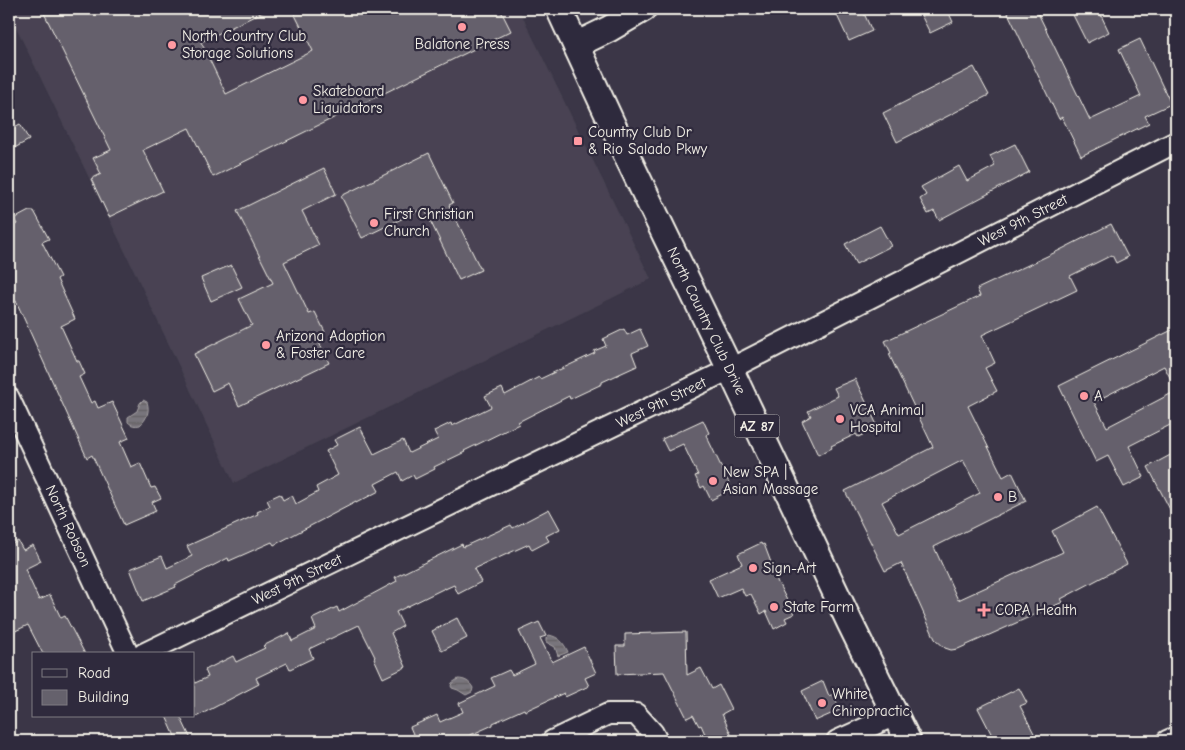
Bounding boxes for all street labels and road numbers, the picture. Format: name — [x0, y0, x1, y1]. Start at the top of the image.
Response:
street label: West 9th Street — [975, 189, 1071, 250]
street label: North Country Club Drive — [663, 244, 750, 398]
street label: West 9th Street — [613, 373, 710, 432]
road number: AZ 87 — [734, 414, 780, 438]
street label: North Robson — [42, 482, 95, 570]
street label: West 9th Street — [249, 550, 345, 609]

